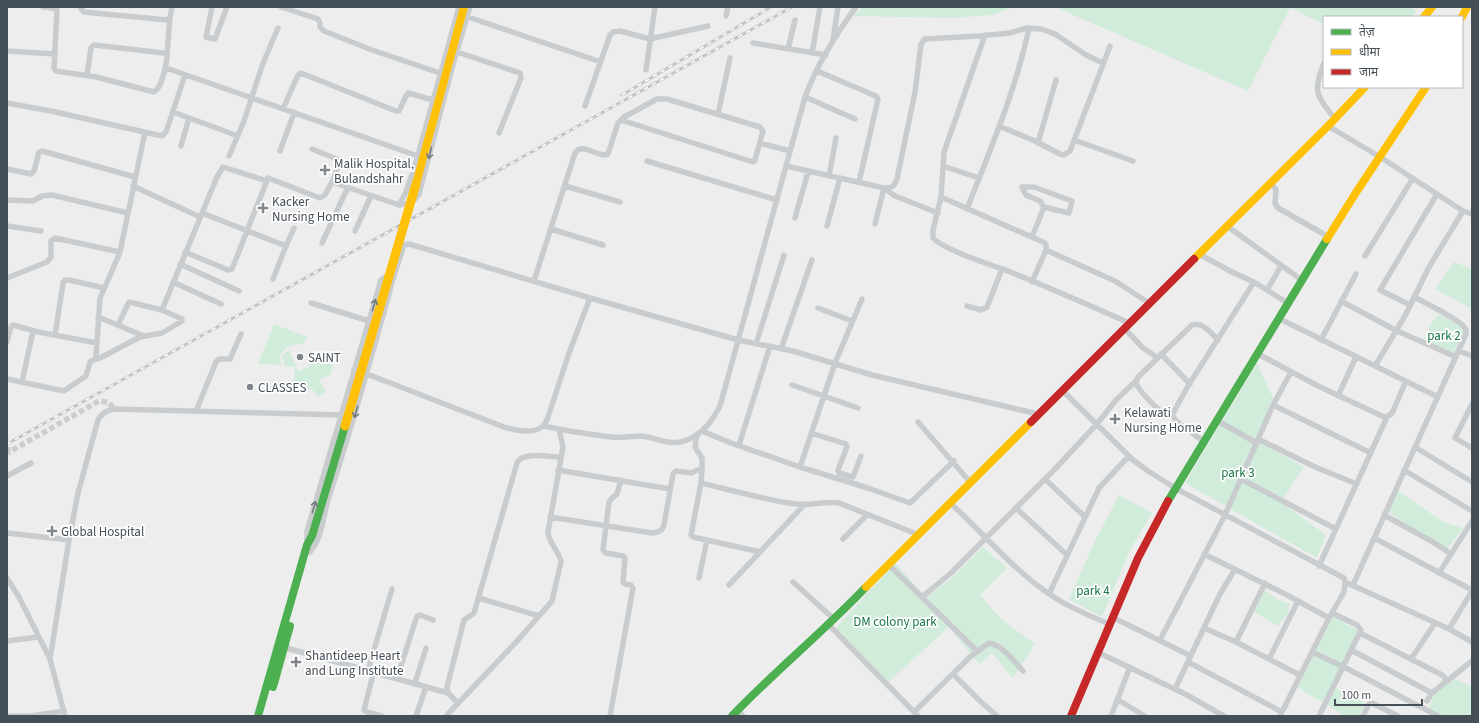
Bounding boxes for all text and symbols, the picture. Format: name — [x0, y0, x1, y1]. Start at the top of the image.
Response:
legend — [1323, 16, 1463, 88]
text: तेज़ — [1359, 24, 1376, 41]
text: धीमा — [1359, 44, 1381, 61]
text: जाम — [1359, 64, 1379, 81]
one-way arrow — [426, 146, 434, 159]
place label: Malik Hospital, Bulandshahr — [334, 155, 414, 188]
marker: Malik Hospital, Bulandshahr — [319, 164, 331, 176]
place label: Kacker Nursing Home — [272, 193, 350, 226]
marker: Kacker Nursing Home — [257, 202, 269, 214]
one-way arrow — [371, 299, 378, 312]
park label: park 2 — [1427, 327, 1461, 345]
place label: SAINT — [308, 349, 341, 367]
marker: SAINT — [295, 352, 305, 362]
place label: CLASSES — [258, 379, 306, 397]
marker: CLASSES — [245, 382, 255, 392]
place label: Kelawati Nursing Home — [1124, 404, 1202, 437]
one-way arrow — [352, 405, 359, 418]
marker: Kelawati Nursing Home — [1109, 413, 1121, 425]
park label: park 3 — [1221, 464, 1255, 482]
one-way arrow — [311, 501, 318, 514]
place label: Global Hospital — [61, 523, 144, 541]
marker: Global Hospital — [46, 525, 58, 537]
park label: park 4 — [1076, 582, 1110, 600]
park label: DM colony park — [853, 613, 937, 631]
place label: Shantideep Heart and Lung Institute — [305, 647, 403, 680]
marker: Shantideep Heart and Lung Institute — [290, 656, 302, 668]
scale bar — [1335, 681, 1422, 707]
text: 100 m — [1341, 687, 1371, 704]

